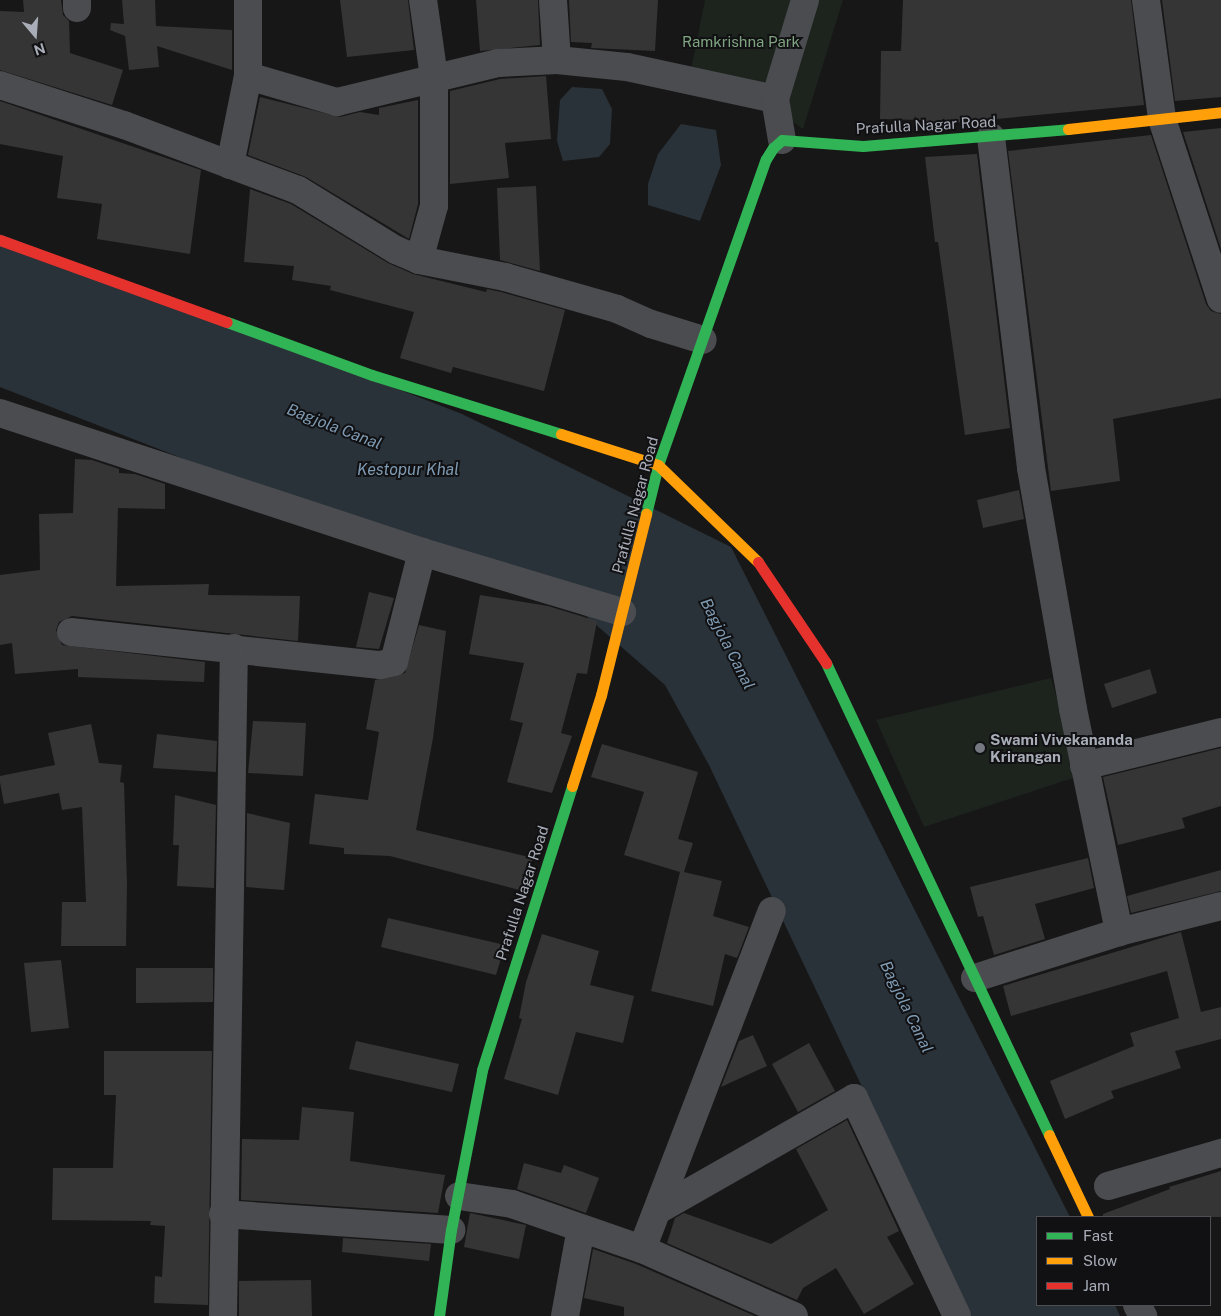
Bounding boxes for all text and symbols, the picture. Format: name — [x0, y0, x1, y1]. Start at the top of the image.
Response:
north arrow — [10, 10, 60, 60]
park label: Ramkrishna Park — [682, 33, 800, 51]
text: N — [32, 40, 47, 59]
street label: Prafulla Nagar Road — [855, 112, 997, 138]
water label: Bagjola Canal — [284, 400, 384, 454]
street label: Prafulla Nagar Road — [608, 435, 662, 575]
water label: Kestopur Khal — [357, 460, 459, 480]
water label: Bagjola Canal — [696, 595, 758, 693]
place label: Swami Vivekananda Krirangan — [990, 730, 1133, 765]
marker: Swami Vivekananda Krirangan — [974, 742, 986, 754]
street label: Prafulla Nagar Road — [492, 823, 552, 963]
water label: Bagjola Canal — [875, 958, 937, 1056]
legend — [1036, 1216, 1211, 1306]
text: Fast — [1083, 1227, 1113, 1244]
text: Slow — [1083, 1252, 1117, 1269]
text: Jam — [1083, 1277, 1110, 1294]

